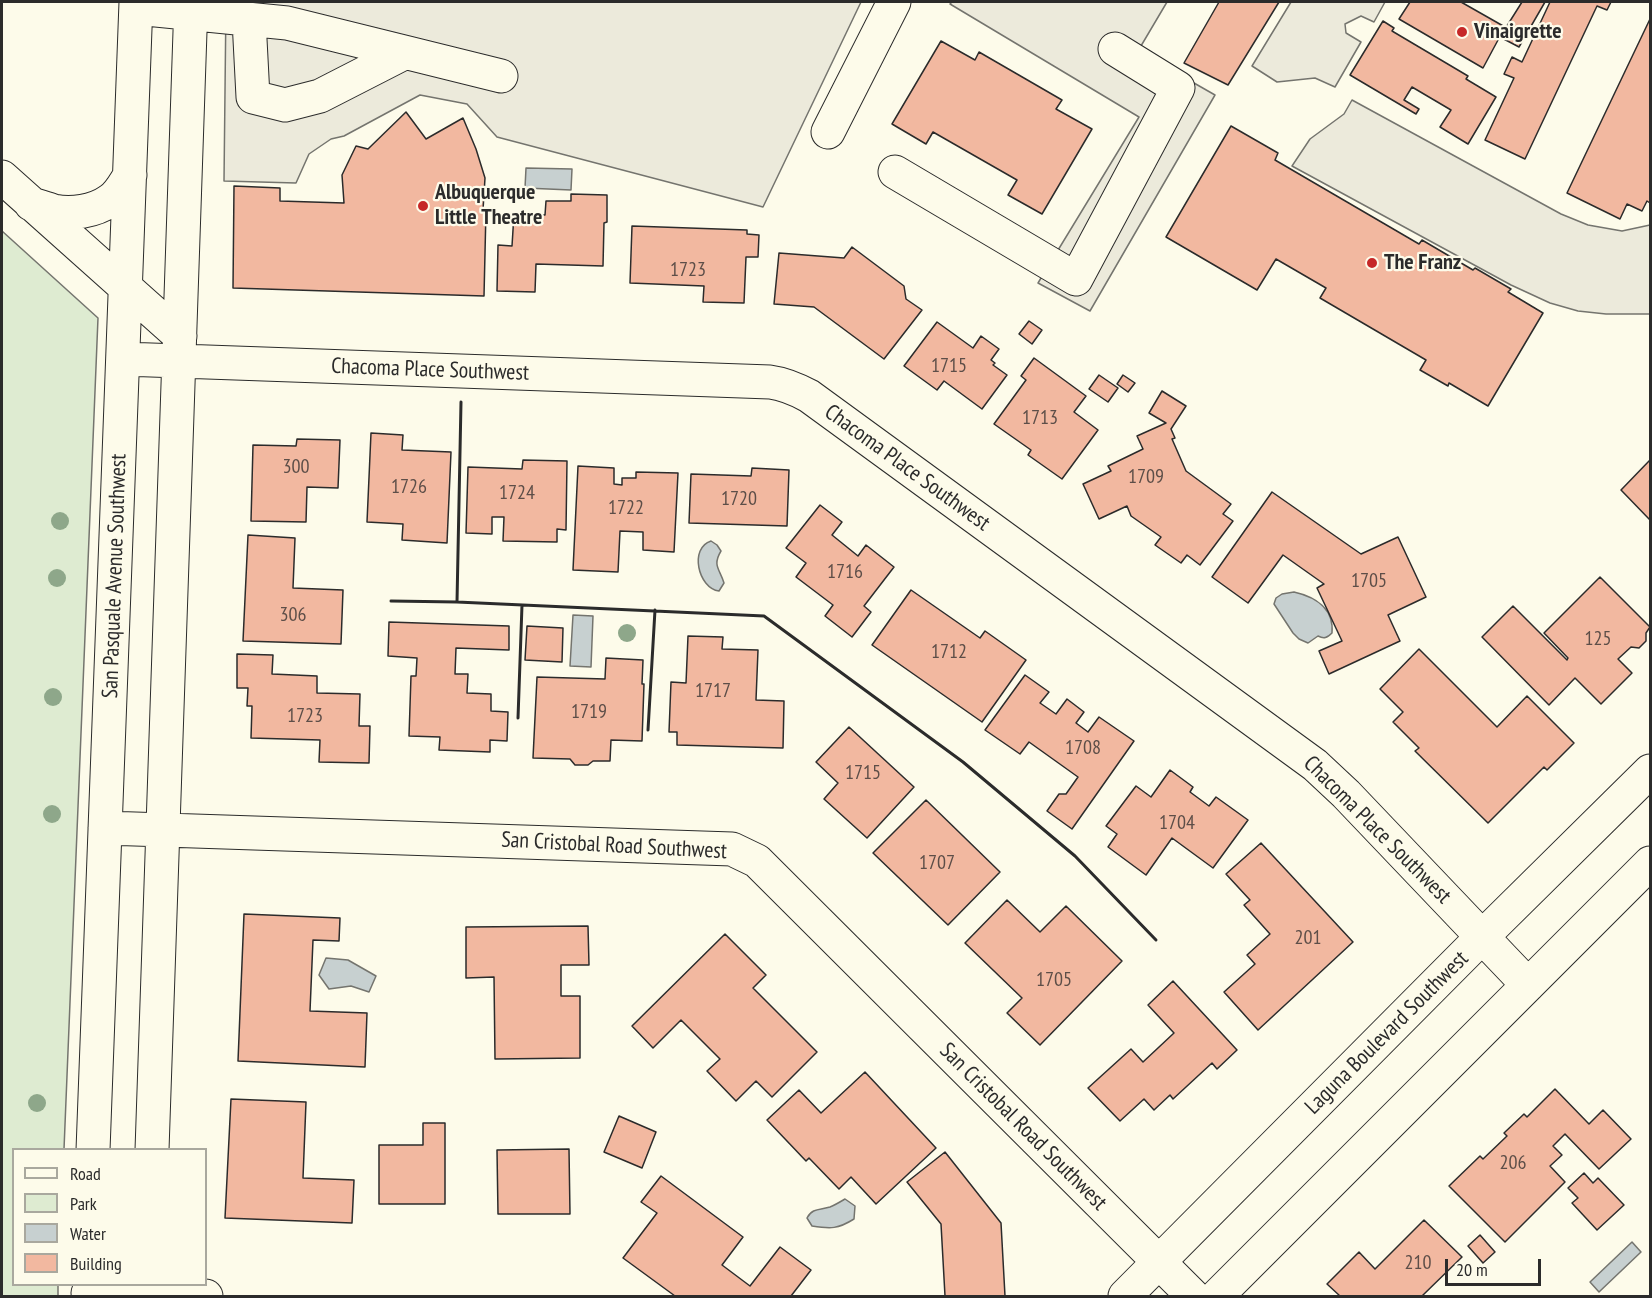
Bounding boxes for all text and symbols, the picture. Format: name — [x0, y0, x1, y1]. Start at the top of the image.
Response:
place label: Vinaigrette — [1474, 19, 1562, 45]
marker: Vinaigrette — [1455, 25, 1469, 39]
place label: Albuquerque Little Theatre — [435, 180, 542, 231]
marker: Albuquerque Little Theatre — [416, 199, 430, 213]
place label: The Franz — [1384, 250, 1461, 276]
marker: The Franz — [1365, 256, 1379, 270]
house number: 1723 — [670, 258, 706, 282]
street label: Chacoma Place Southwest — [331, 353, 529, 387]
house number: 1715 — [931, 354, 967, 378]
street label: Chacoma Place Southwest — [819, 399, 995, 537]
house number: 1713 — [1022, 406, 1058, 430]
street label: San Pasquale Avenue Southwest — [98, 453, 132, 699]
house number: 300 — [283, 455, 309, 479]
house number: 1709 — [1128, 465, 1164, 489]
house number: 1726 — [391, 475, 427, 499]
house number: 1724 — [499, 481, 535, 505]
house number: 1720 — [721, 487, 757, 511]
house number: 1722 — [608, 496, 644, 520]
house number: 1716 — [827, 560, 863, 584]
house number: 1705 — [1351, 569, 1387, 593]
house number: 306 — [280, 603, 306, 627]
house number: 125 — [1585, 627, 1611, 651]
house number: 1712 — [931, 640, 967, 664]
house number: 1717 — [695, 679, 731, 703]
house number: 1719 — [571, 700, 607, 724]
house number: 1723 — [287, 704, 323, 728]
house number: 1708 — [1065, 736, 1101, 760]
street label: Chacoma Place Southwest — [1298, 751, 1456, 909]
house number: 1715 — [845, 761, 881, 785]
house number: 1704 — [1159, 811, 1195, 835]
street label: San Cristobal Road Southwest — [501, 827, 727, 865]
house number: 1707 — [919, 851, 955, 875]
house number: 201 — [1295, 926, 1321, 950]
street label: Laguna Boulevard Southwest — [1300, 946, 1474, 1120]
house number: 1705 — [1036, 968, 1072, 992]
street label: San Cristobal Road Southwest — [934, 1038, 1112, 1216]
legend — [12, 1148, 207, 1286]
house number: 206 — [1500, 1151, 1526, 1175]
text: Road — [70, 1162, 101, 1185]
text: Park — [70, 1192, 97, 1215]
text: Water — [70, 1222, 106, 1245]
scale bar — [1448, 1247, 1544, 1285]
house number: 210 — [1405, 1251, 1431, 1275]
text: Building — [70, 1252, 122, 1275]
text: 20 m — [1456, 1258, 1488, 1281]

